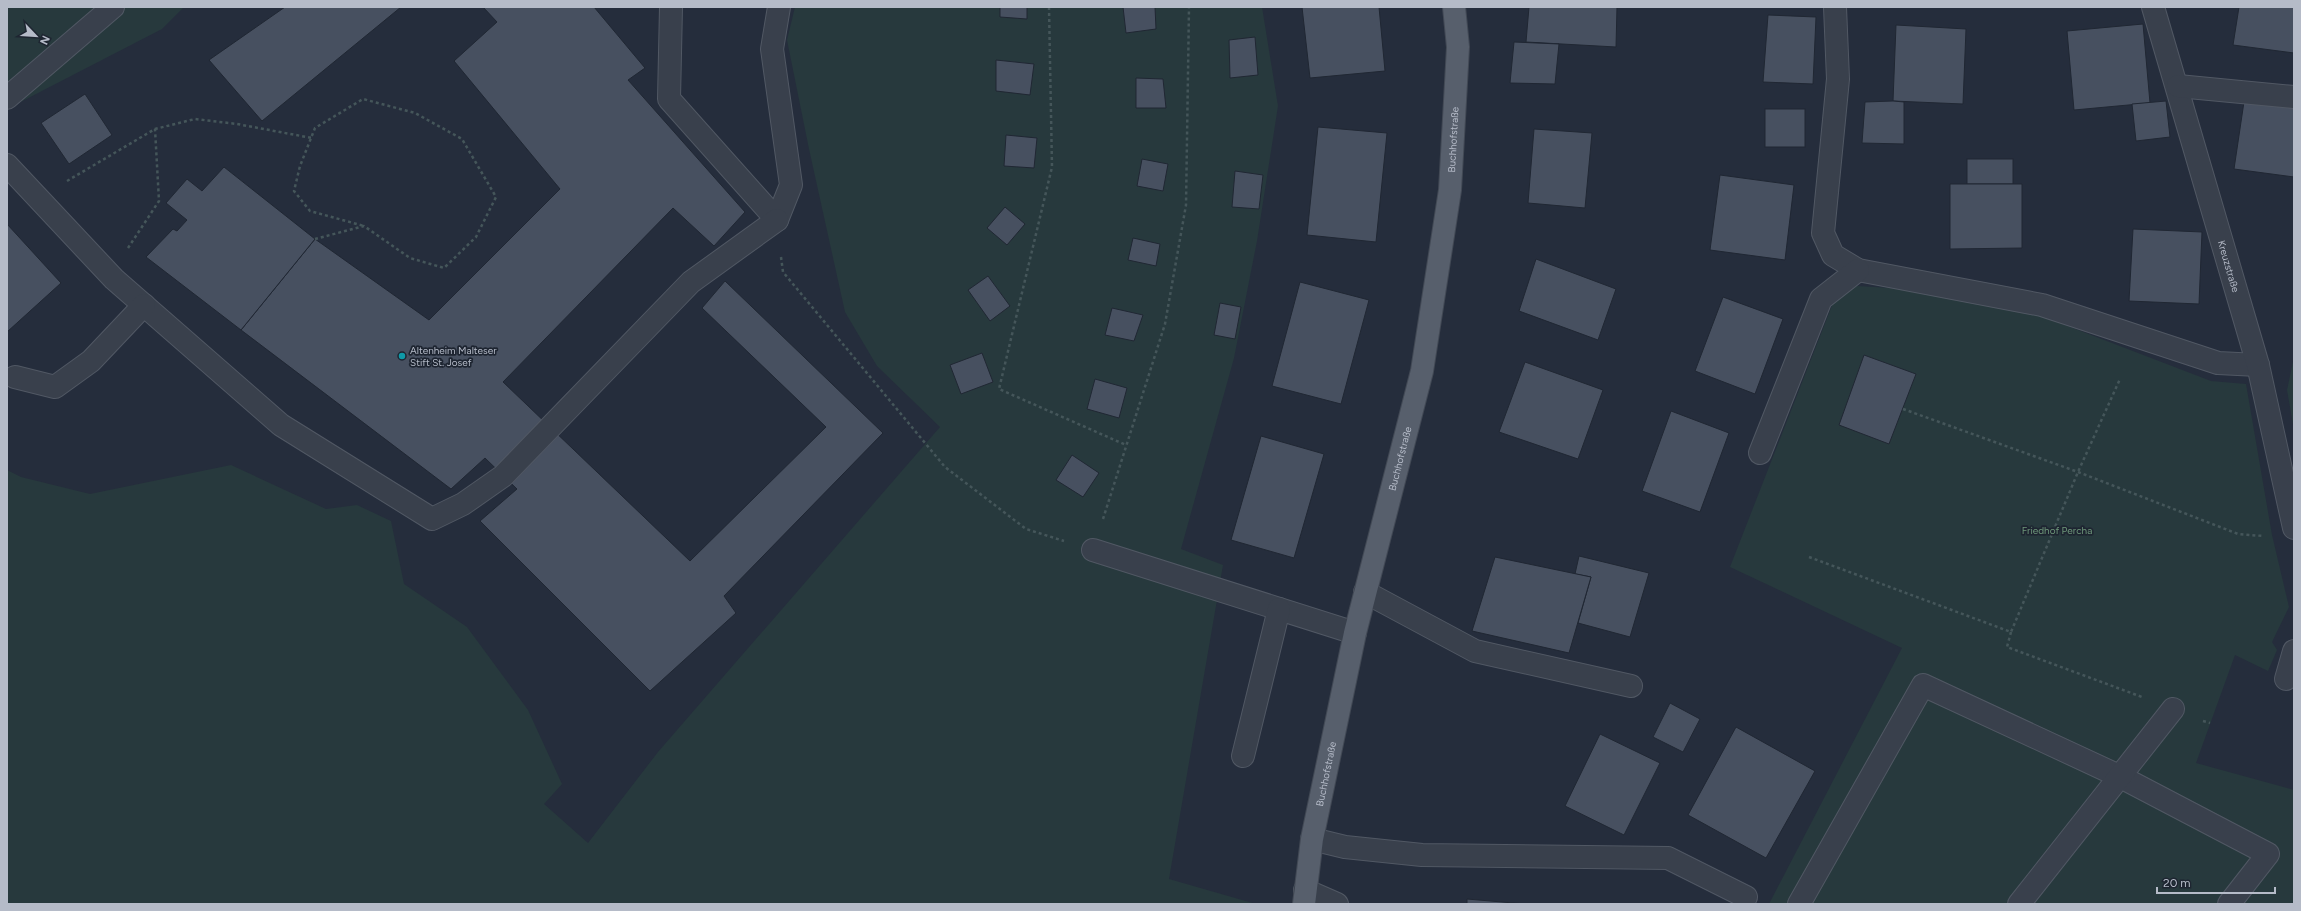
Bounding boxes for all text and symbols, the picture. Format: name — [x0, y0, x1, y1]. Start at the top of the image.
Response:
north arrow — [16, 16, 56, 56]
text: N — [37, 33, 52, 47]
street label: Buchhofstraße — [1445, 106, 1462, 173]
street label: Kreuzstraße — [2215, 239, 2242, 294]
place label: Altenheim Malteser Stift St. Josef — [410, 344, 497, 369]
marker: Altenheim Malteser Stift St. Josef — [397, 351, 407, 361]
street label: Buchhofstraße — [1386, 425, 1415, 492]
park label: Friedhof Percha — [2022, 524, 2092, 537]
street label: Buchhofstraße — [1313, 740, 1339, 808]
scale bar — [2157, 869, 2275, 895]
text: 20 m — [2163, 876, 2191, 890]

